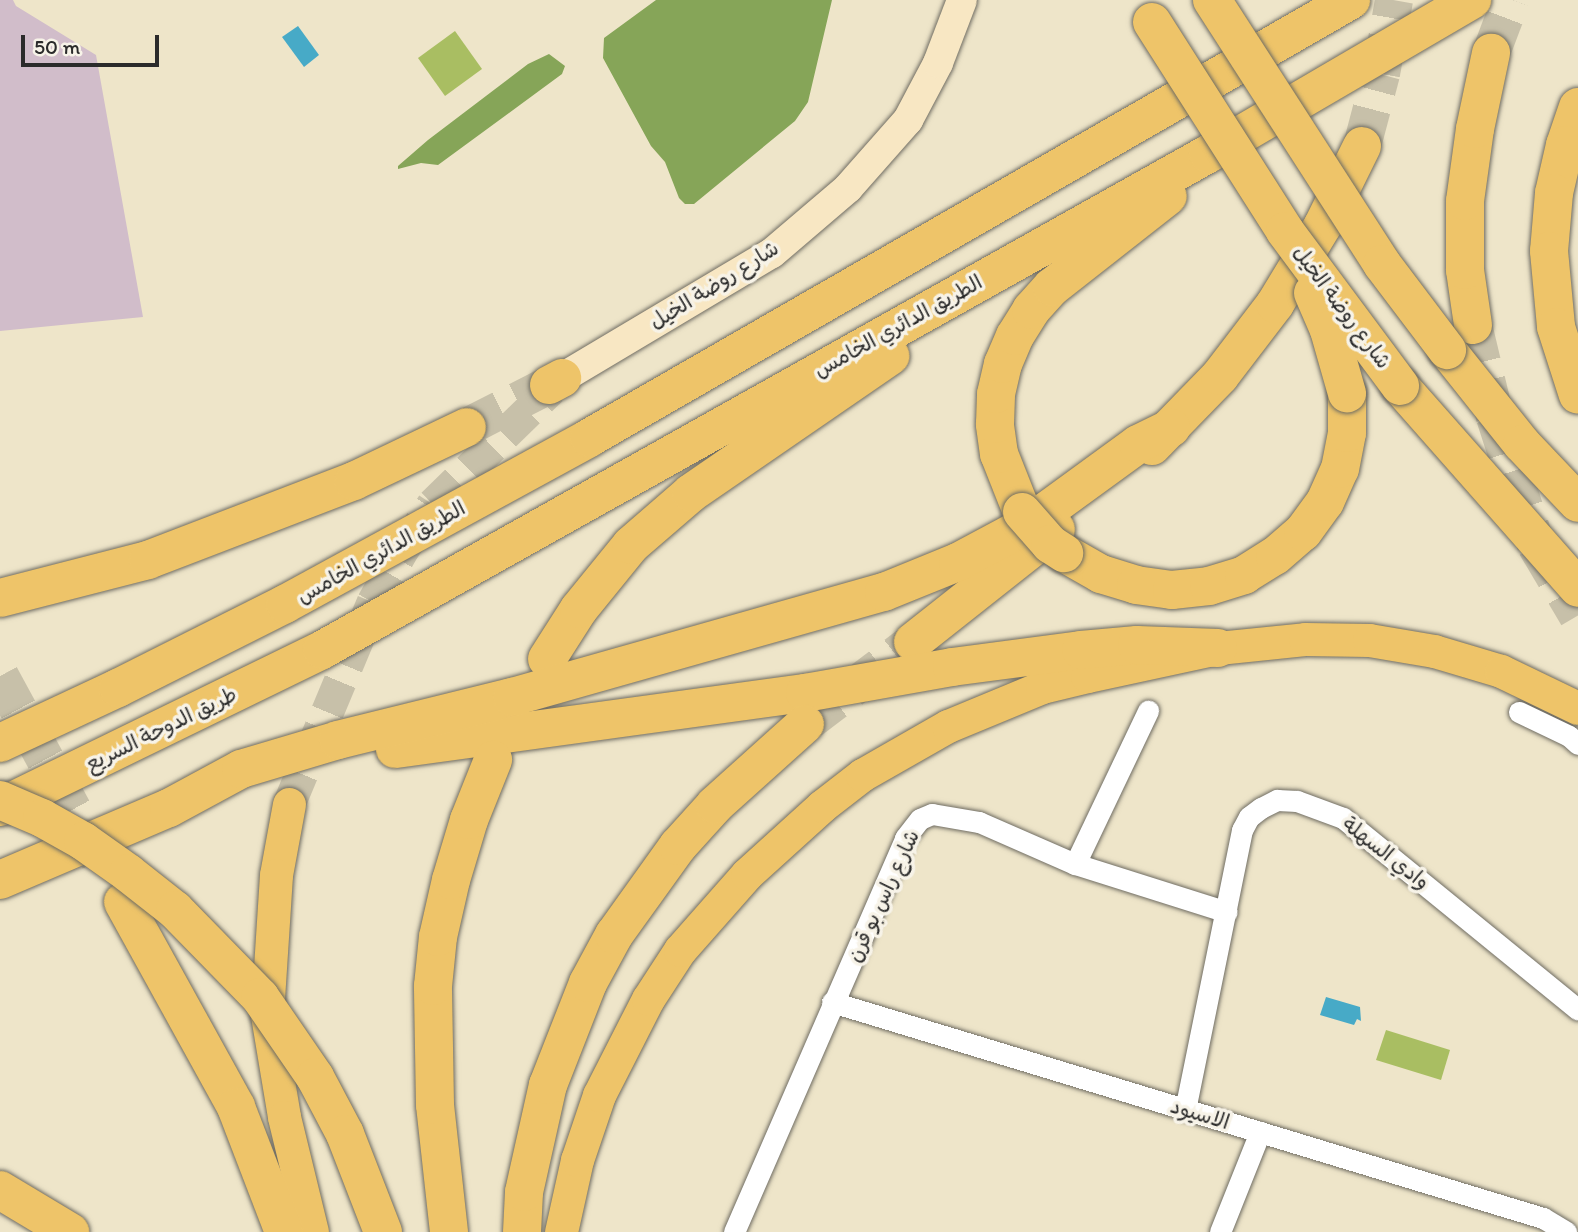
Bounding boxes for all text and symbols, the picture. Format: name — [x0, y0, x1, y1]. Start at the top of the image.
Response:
scale bar — [24, 21, 163, 65]
text: 50 m — [34, 34, 80, 59]
street label: شارع روضة الخيل — [645, 235, 783, 335]
street label: شارع روضة الخيل — [1288, 241, 1396, 373]
street label: الطريق الدائري الخامس — [809, 269, 987, 383]
street label: الطريق الدائري الخامس — [292, 495, 470, 609]
street label: طريق الدوحة السريع — [81, 681, 241, 777]
street label: وادي السهلة — [1337, 811, 1435, 895]
street label: شارع راس بو قرن — [841, 826, 925, 966]
street label: الاسيود — [1167, 1093, 1233, 1135]

